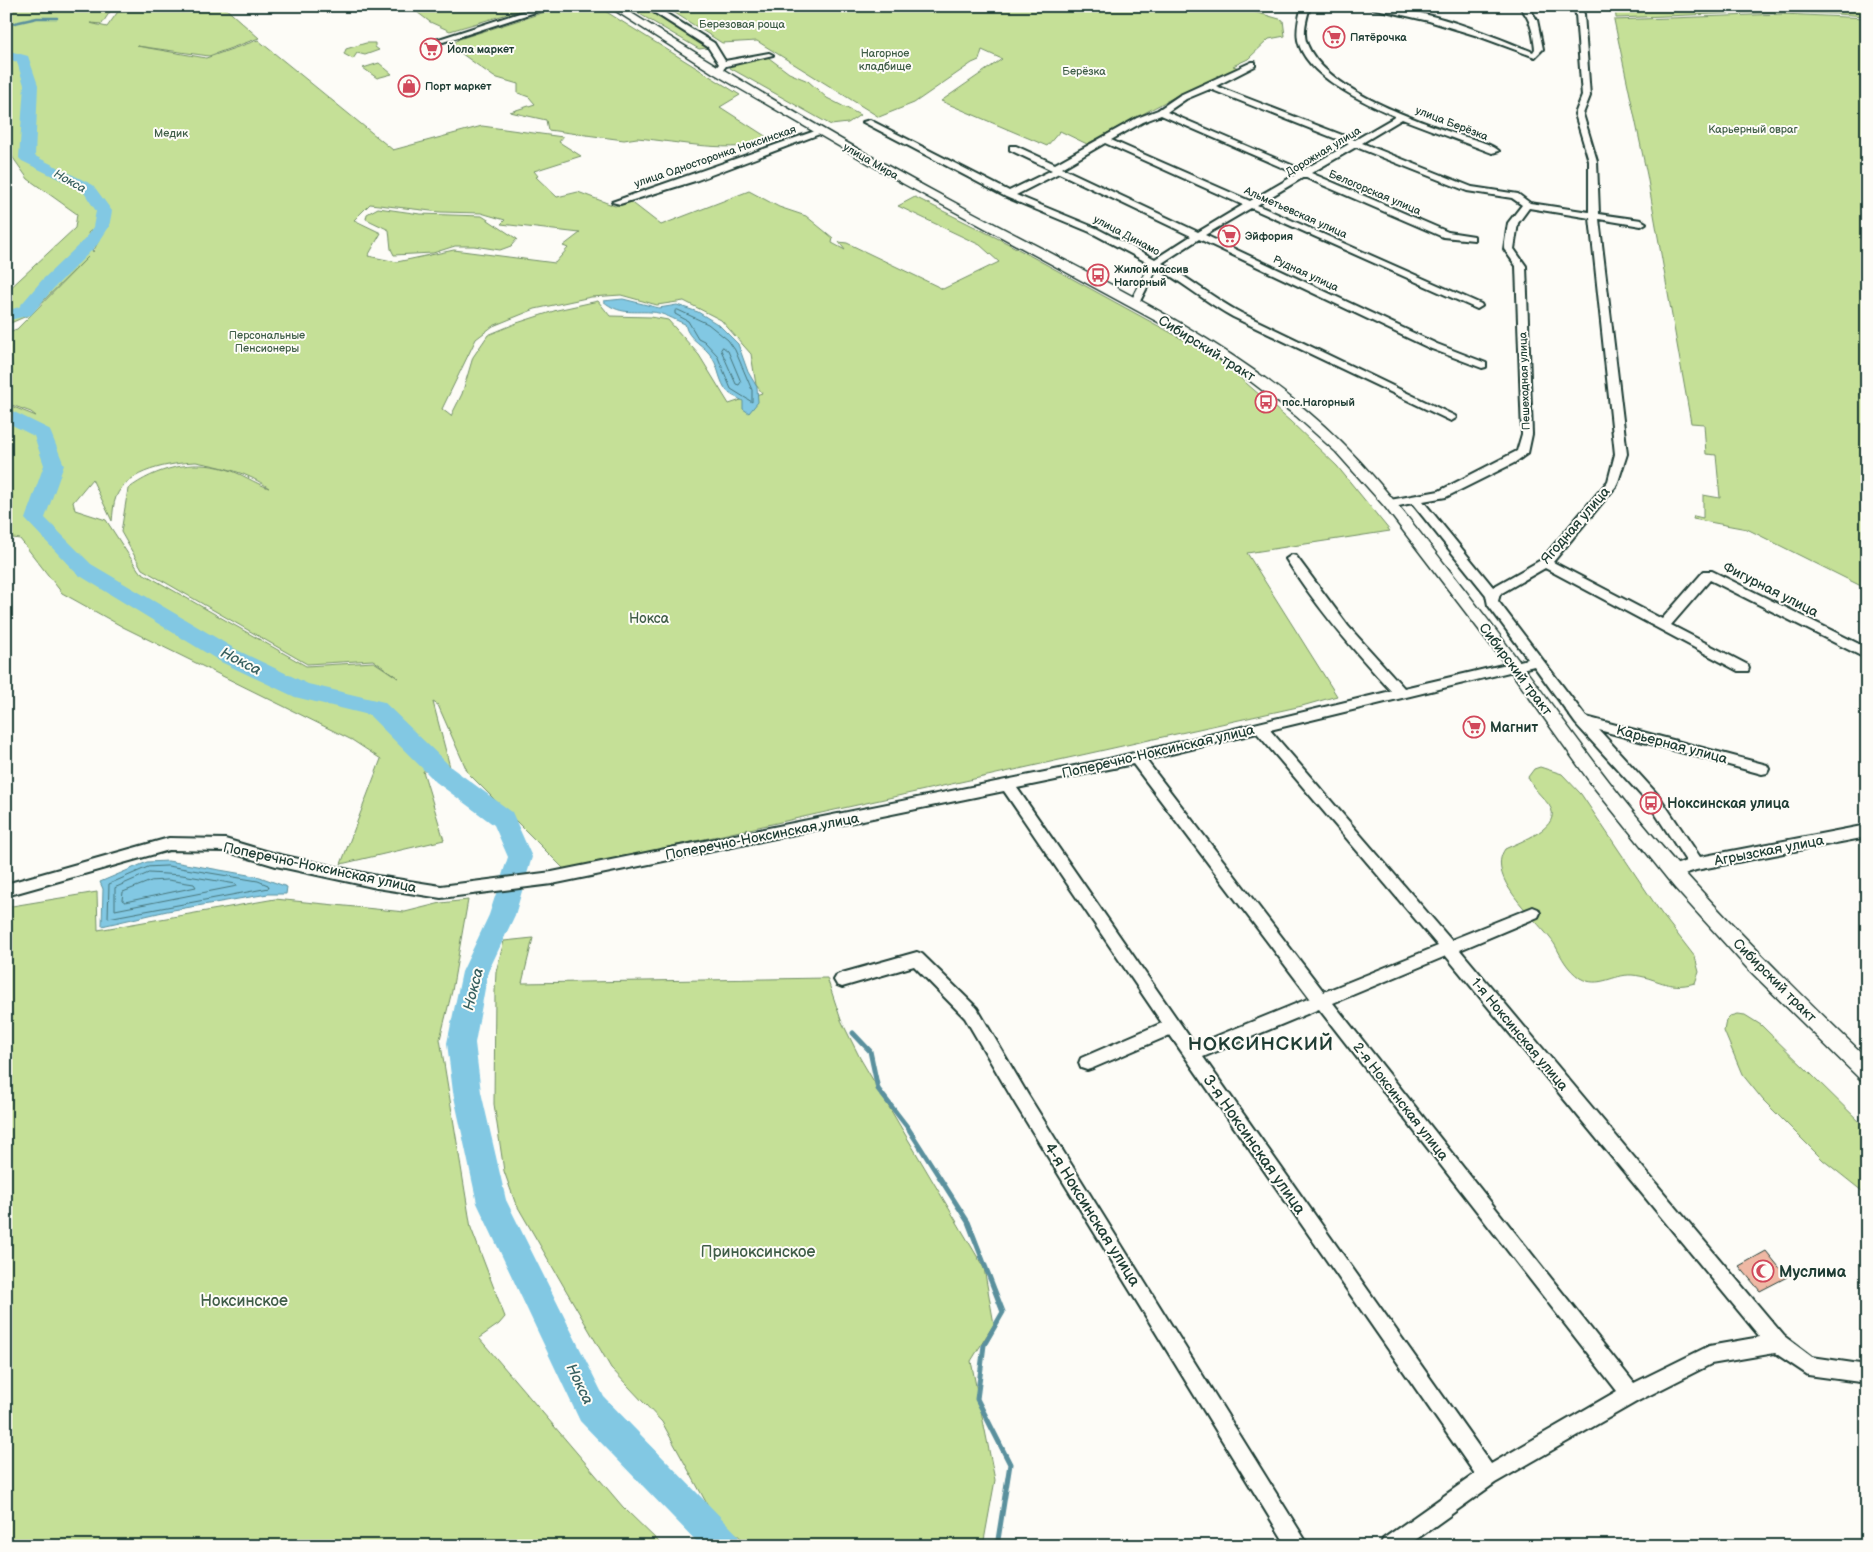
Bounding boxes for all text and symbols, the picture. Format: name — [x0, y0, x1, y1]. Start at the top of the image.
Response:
park label: Березовая роща — [699, 18, 785, 31]
supermarket icon: Пятёрочка — [1322, 25, 1346, 49]
place label: Пятёрочка — [1350, 31, 1407, 44]
supermarket icon: Йола маркет — [419, 37, 443, 61]
place label: Йола маркет — [447, 42, 515, 56]
park label: Нагорное кладбище — [859, 47, 911, 73]
park label: Берёзка — [1062, 65, 1106, 78]
shop icon: Порт маркет — [397, 74, 421, 98]
place label: Порт маркет — [425, 80, 492, 93]
street label: улица Берёзка — [1414, 104, 1490, 143]
street label: улица Односторонка Ноксинская — [633, 123, 798, 190]
park label: Карьерный овраг — [1708, 123, 1798, 136]
street label: Дорожная улица — [1283, 124, 1364, 179]
park label: Медик — [154, 127, 188, 140]
street label: улица Мира — [841, 140, 901, 183]
water label: Нокса — [51, 166, 89, 196]
street label: Белогорская улица — [1327, 167, 1423, 218]
street label: Альметьевская улица — [1241, 183, 1350, 241]
street label: улица Динамо — [1091, 213, 1162, 258]
supermarket icon: Эйфория — [1217, 224, 1241, 248]
place label: Эйфория — [1245, 230, 1293, 243]
street label: Рудная улица — [1271, 253, 1341, 295]
bus stop icon: Жилой массив Нагорный — [1086, 263, 1110, 287]
place label: Жилой массив Нагорный — [1114, 263, 1189, 289]
street label: Сибирский тракт — [1155, 312, 1259, 385]
park label: Персональные Пенсионеры — [229, 329, 305, 355]
street label: Пешеходная улица — [1516, 331, 1533, 430]
bus stop icon: пос.Нагорный — [1254, 390, 1278, 414]
place label: пос.Нагорный — [1282, 396, 1355, 409]
street label: Ягодная улица — [1537, 483, 1614, 567]
street label: Фигурная улица — [1720, 558, 1822, 621]
park label: Нокса — [629, 610, 670, 627]
street label: Сибирский тракт — [1475, 620, 1556, 719]
water label: Нокса — [217, 643, 264, 680]
supermarket icon: Магнит — [1462, 715, 1486, 739]
place label: Магнит — [1490, 719, 1538, 736]
street label: Поперечно-Ноксинская улица — [1060, 721, 1257, 782]
street label: Карьерная улица — [1614, 721, 1730, 768]
bus stop icon: Ноксинская улица — [1639, 791, 1663, 815]
place label: Ноксинская улица — [1667, 795, 1790, 812]
street label: Поперечно-Ноксинская улица — [664, 809, 861, 864]
street label: Агрызская улица — [1712, 831, 1826, 870]
street label: Поперечно-Ноксинская улица — [222, 839, 419, 896]
street label: Сибирский тракт — [1729, 935, 1820, 1026]
water label: Нокса — [459, 966, 488, 1012]
street label: 1-я Ноксинская улица — [1467, 974, 1572, 1095]
district label: НОКСИНСКИЙ — [1188, 1032, 1334, 1056]
street label: 2-я Ноксинская улица — [1349, 1039, 1452, 1164]
street label: 3-я Ноксинская улица — [1198, 1071, 1310, 1219]
street label: 4-я Ноксинская улица — [1040, 1139, 1144, 1291]
park label: Приноксинское — [701, 1243, 815, 1262]
mosque icon: Муслима — [1751, 1259, 1775, 1283]
place label: Муслима — [1779, 1263, 1847, 1282]
park label: Ноксинское — [200, 1292, 288, 1311]
water label: Нокса — [562, 1361, 598, 1408]

